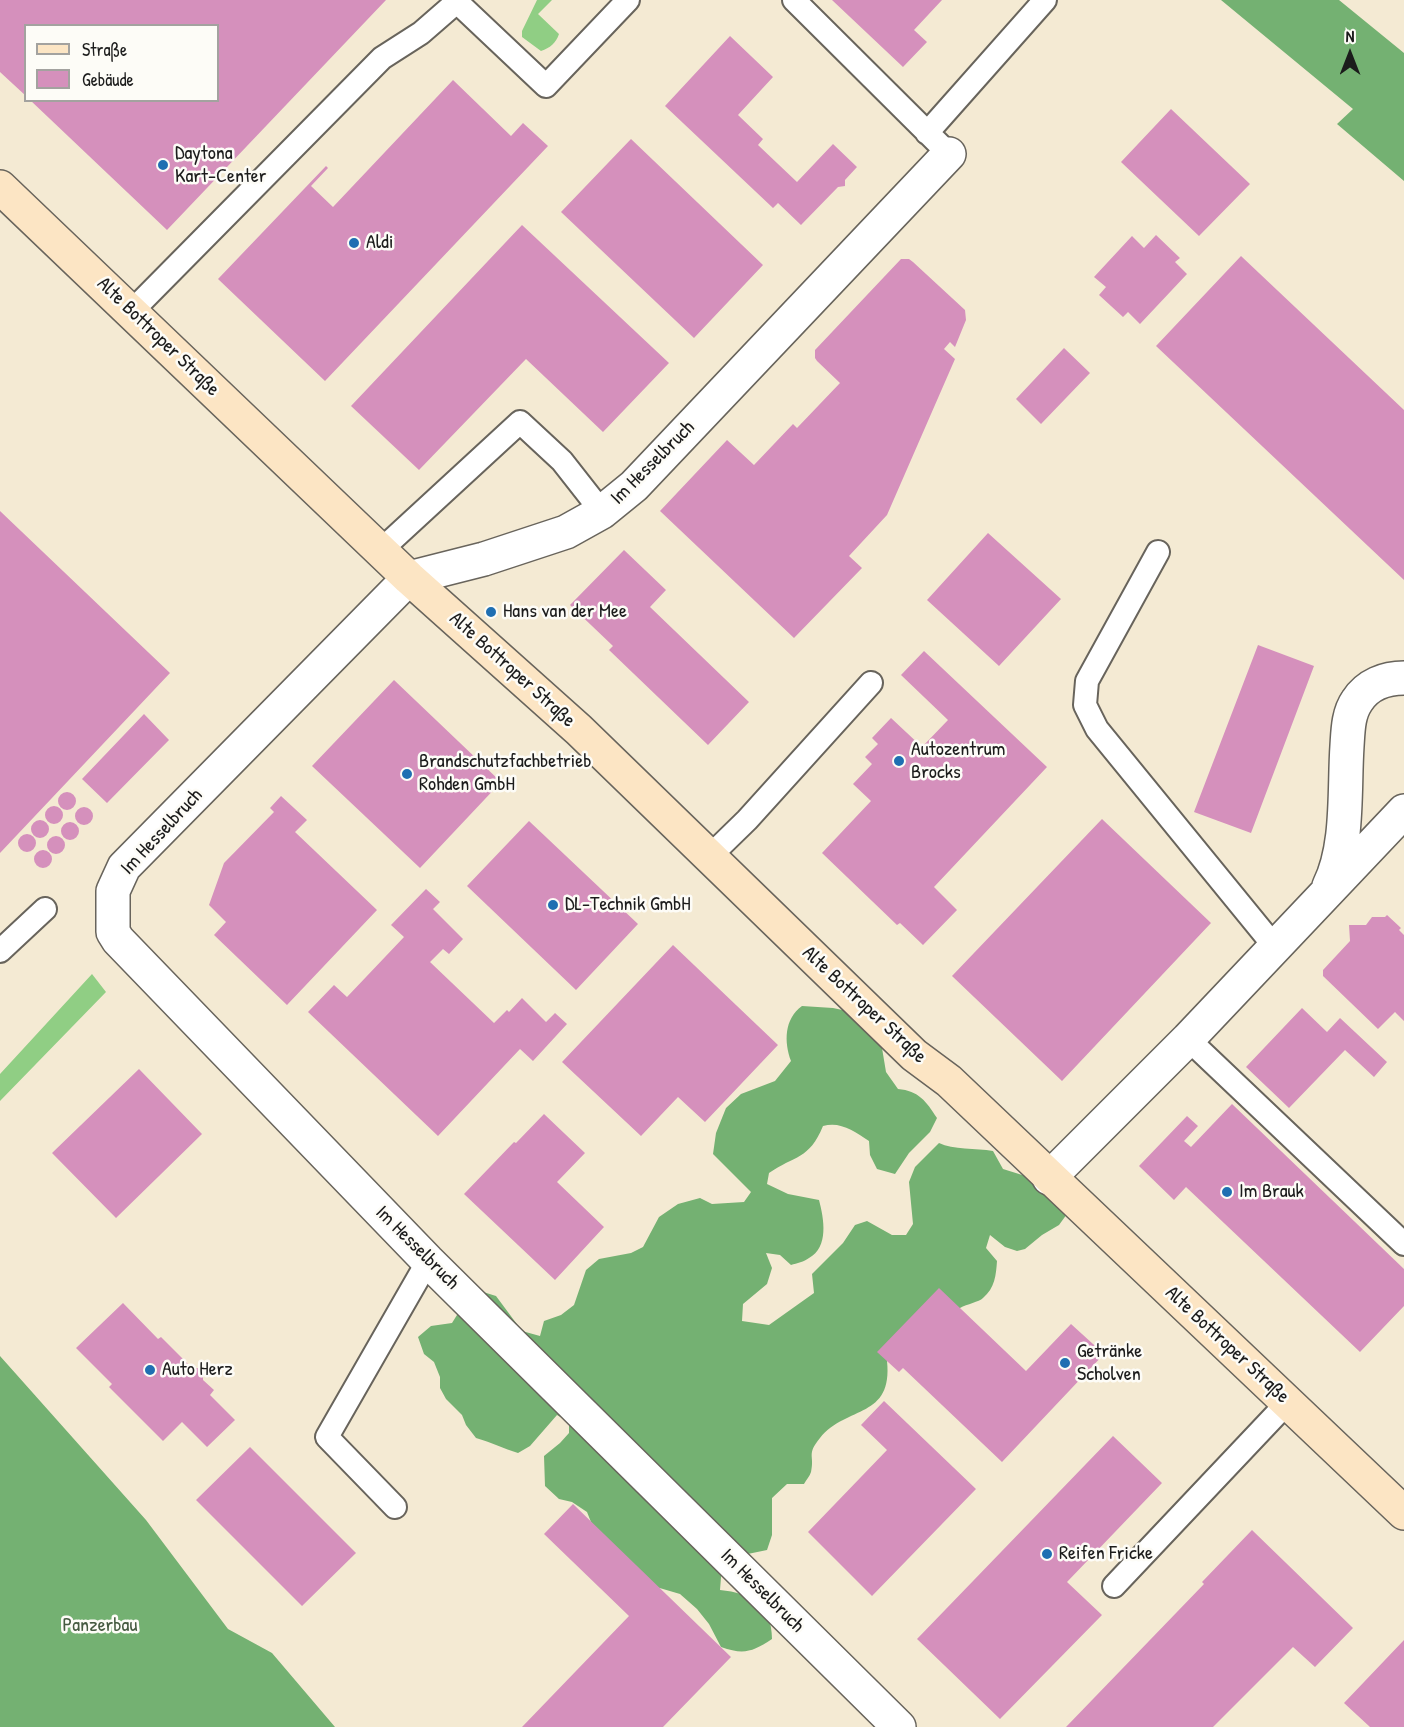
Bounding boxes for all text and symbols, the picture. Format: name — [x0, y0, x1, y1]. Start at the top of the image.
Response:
legend — [24, 24, 219, 102]
north arrow — [1320, 24, 1380, 84]
text: N — [1346, 25, 1354, 47]
text: Straße — [82, 37, 127, 62]
text: Gebäude — [82, 67, 134, 92]
place label: Daytona Kart-Center — [175, 142, 266, 189]
marker: Daytona Kart-Center — [156, 158, 170, 172]
place label: Aldi — [366, 231, 393, 255]
marker: Aldi — [347, 236, 361, 250]
street label: Alte Bottroper Straße — [92, 272, 224, 402]
street label: Im Hesselbruch — [606, 416, 700, 510]
place label: Hans van der Mee — [503, 600, 627, 624]
marker: Hans van der Mee — [484, 605, 498, 619]
street label: Alte Bottroper Straße — [444, 607, 580, 733]
place label: Autozentrum Brocks — [911, 738, 1005, 785]
place label: Brandschutzfachbetrieb Rohden GmbH — [419, 750, 591, 797]
marker: Autozentrum Brocks — [892, 754, 906, 768]
marker: Brandschutzfachbetrieb Rohden GmbH — [400, 767, 414, 781]
street label: Im Hesselbruch — [116, 784, 208, 880]
place label: DL-Technik GmbH — [565, 893, 691, 917]
marker: DL-Technik GmbH — [546, 898, 560, 912]
street label: Alte Bottroper Straße — [797, 941, 931, 1069]
place label: Im Brauk — [1239, 1180, 1304, 1204]
marker: Im Brauk — [1220, 1185, 1234, 1199]
street label: Im Hesselbruch — [370, 1201, 464, 1295]
street label: Alte Bottroper Straße — [1160, 1281, 1294, 1409]
place label: Getränke Scholven — [1077, 1340, 1142, 1387]
marker: Getränke Scholven — [1058, 1356, 1072, 1370]
place label: Auto Herz — [162, 1358, 233, 1382]
marker: Auto Herz — [143, 1363, 157, 1377]
place label: Reifen Fricke — [1059, 1542, 1153, 1566]
street label: Im Hesselbruch — [715, 1544, 809, 1638]
marker: Reifen Fricke — [1040, 1547, 1054, 1561]
park label: Panzerbau — [63, 1614, 137, 1638]

